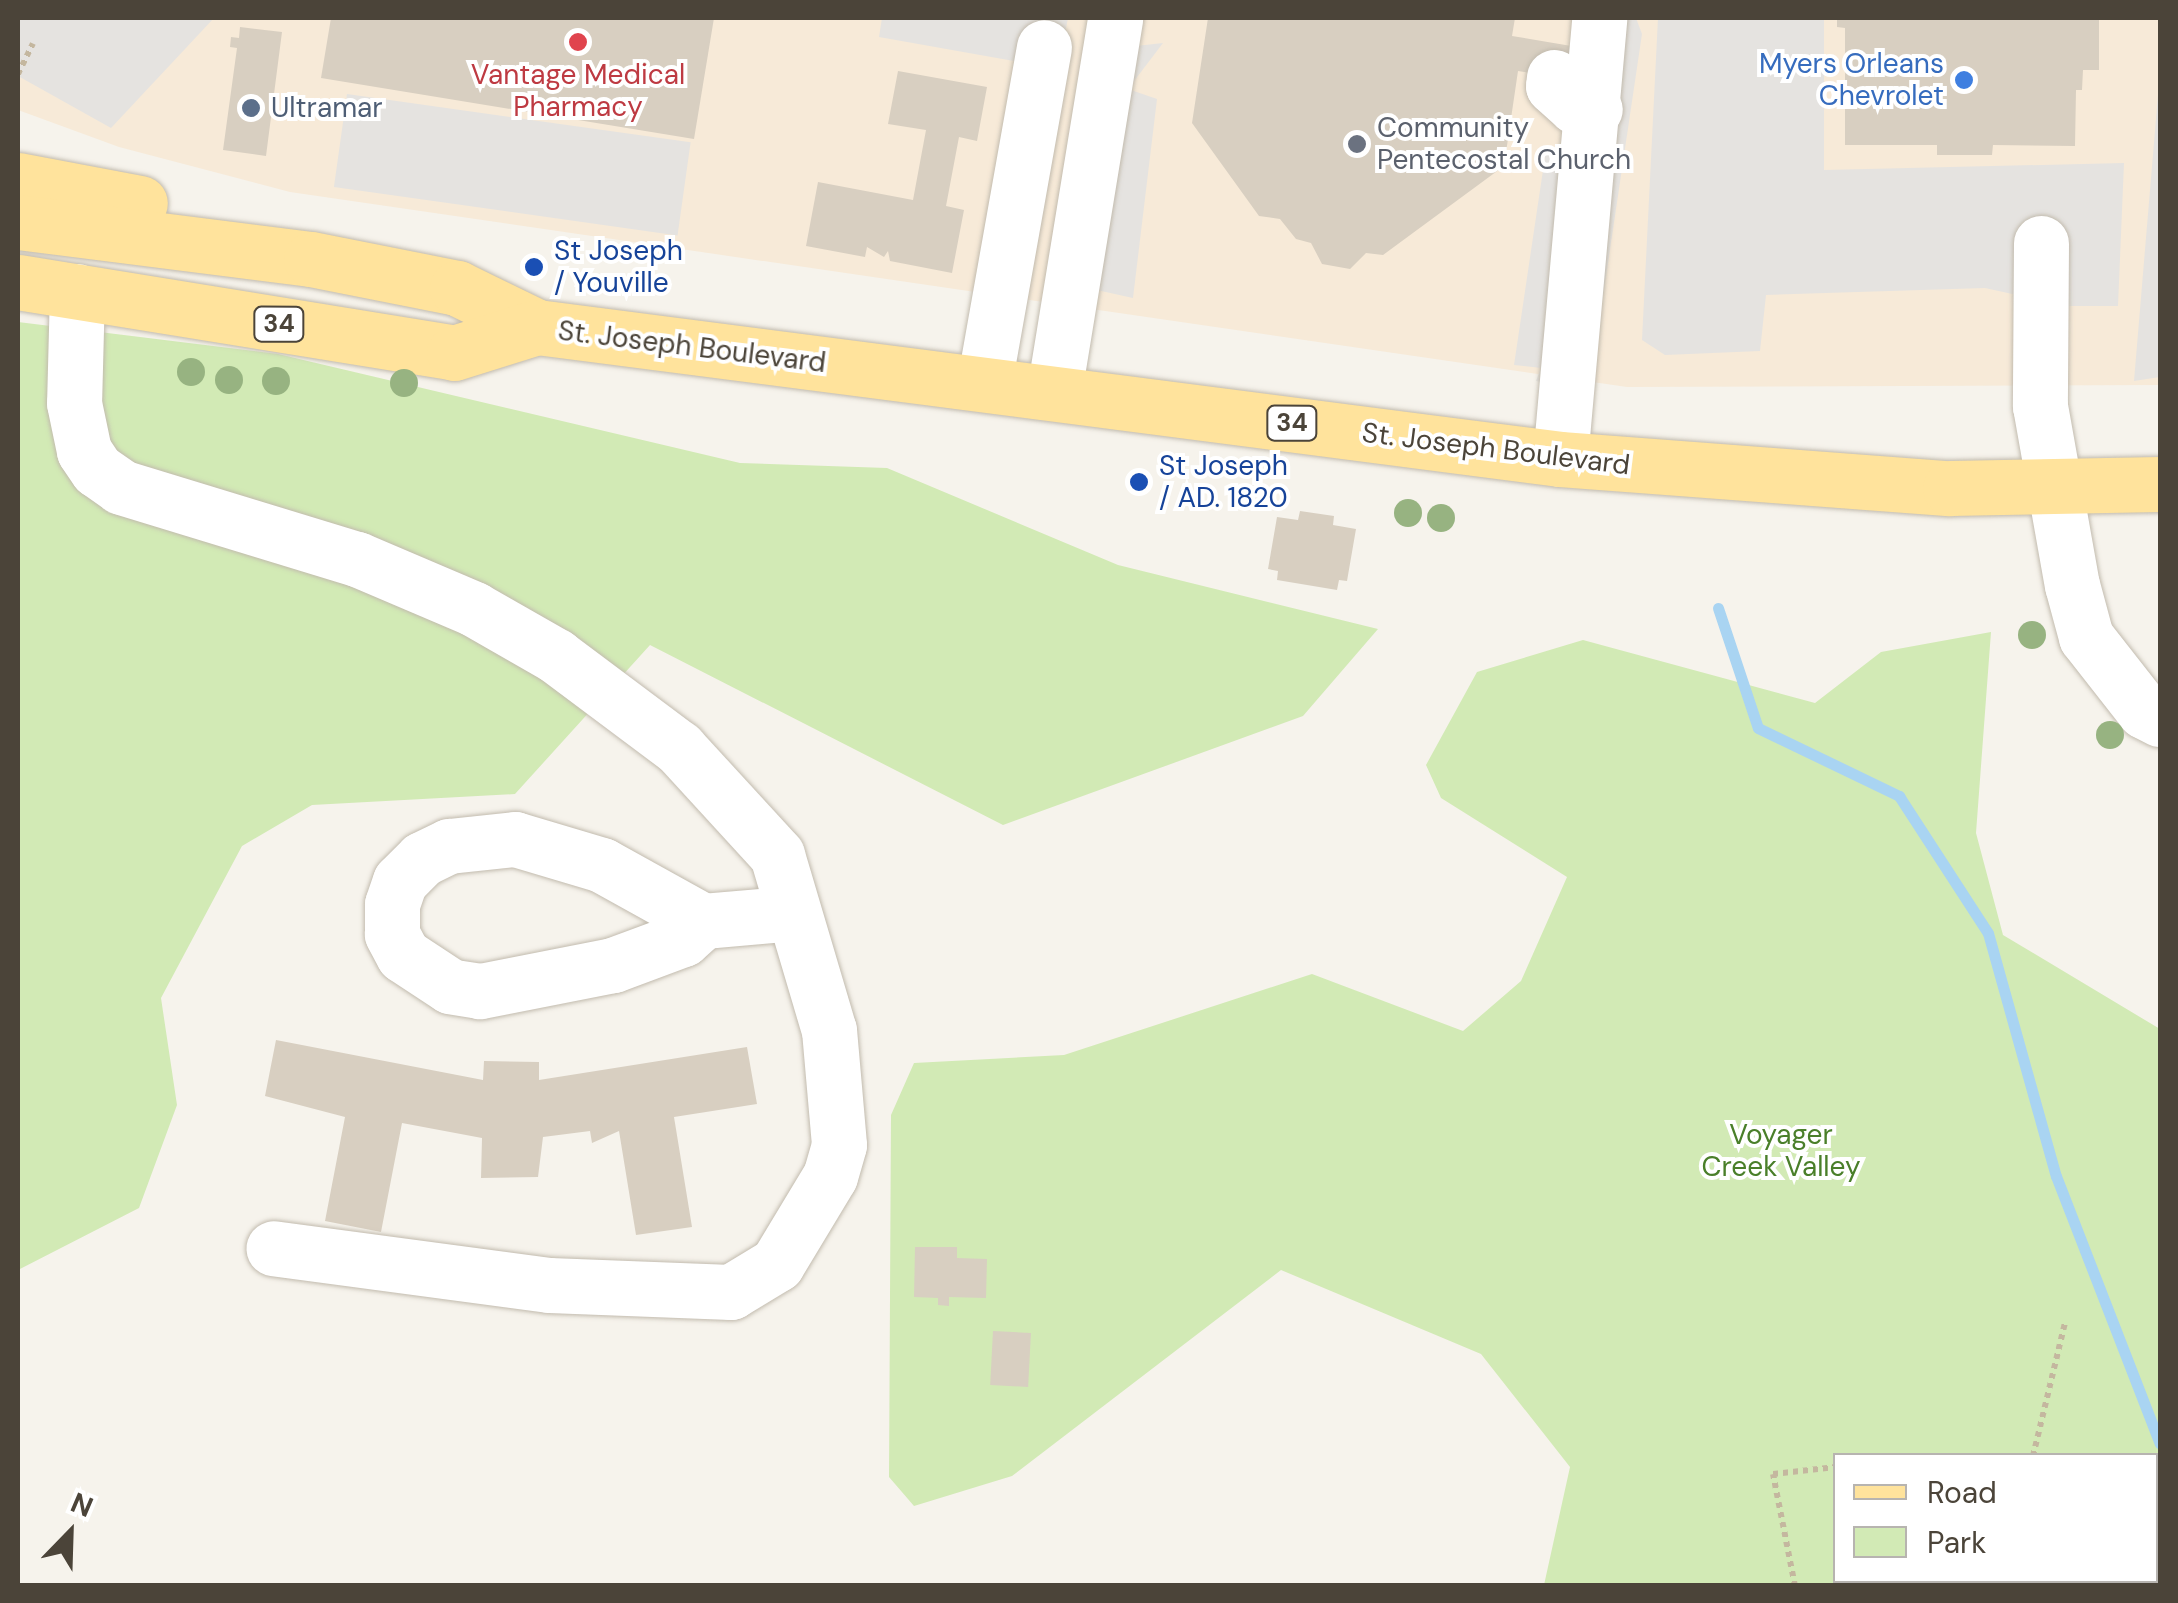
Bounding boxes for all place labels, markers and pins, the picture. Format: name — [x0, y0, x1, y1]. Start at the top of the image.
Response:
marker: Vantage Medical Pharmacy — [567, 31, 589, 53]
place label: Myers Orleans Chevrolet — [1759, 47, 1944, 113]
place label: Vantage Medical Pharmacy — [471, 58, 685, 124]
marker: Myers Orleans Chevrolet — [1953, 69, 1975, 91]
place label: Ultramar — [271, 91, 383, 125]
marker: Ultramar — [240, 97, 262, 119]
place label: Community Pentecostal Church — [1377, 111, 1631, 177]
marker: Community Pentecostal Church — [1346, 133, 1368, 155]
place label: St Joseph / Youville — [554, 234, 683, 300]
marker: St Joseph / Youville — [523, 256, 545, 278]
place label: St Joseph / AD. 1820 — [1159, 449, 1288, 515]
marker: St Joseph / AD. 1820 — [1128, 471, 1150, 493]

